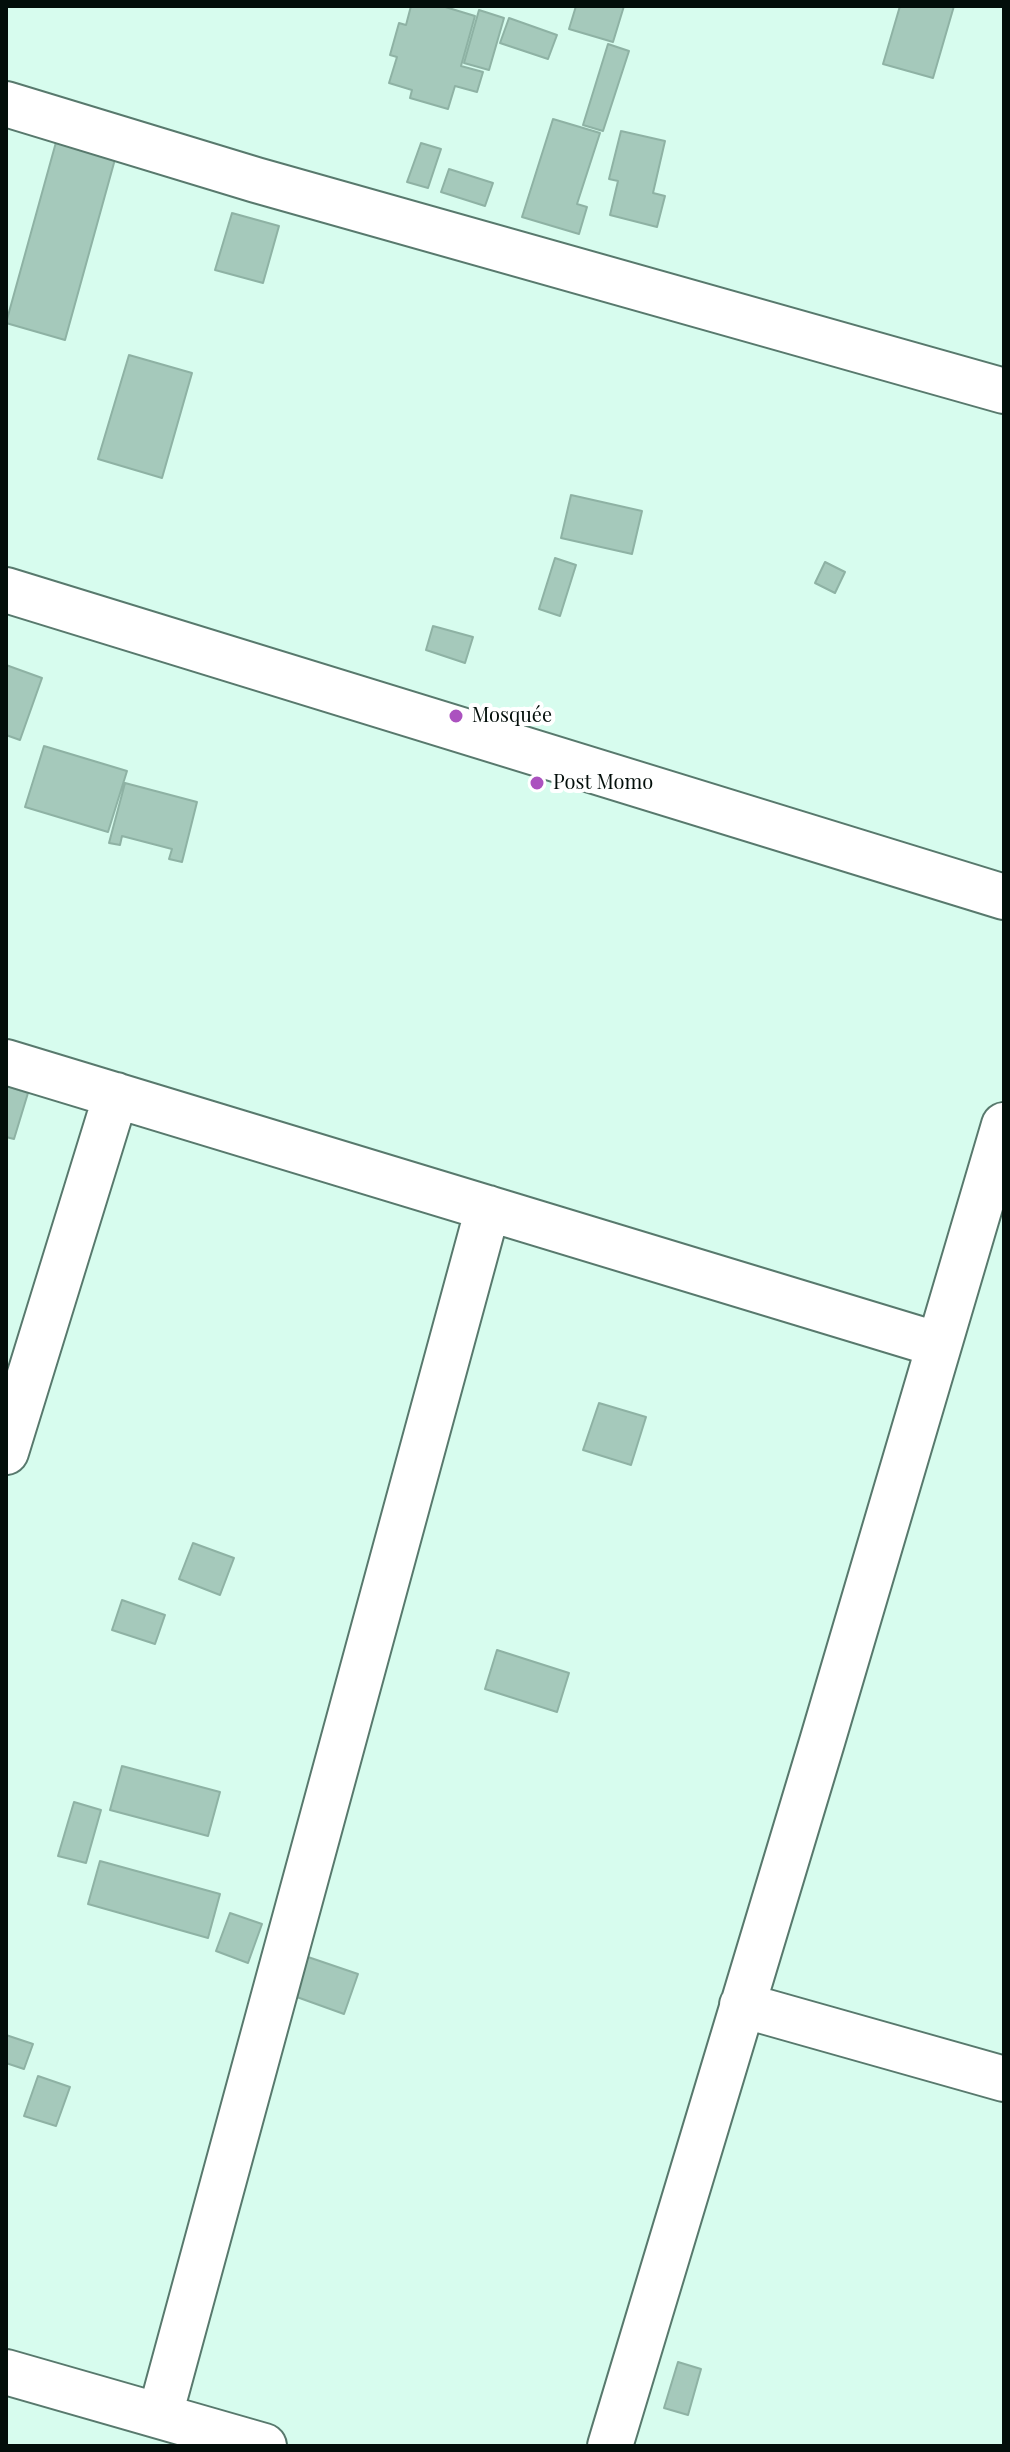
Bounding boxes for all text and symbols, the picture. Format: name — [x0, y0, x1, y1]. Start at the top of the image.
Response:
place label: Mosquée — [472, 704, 552, 728]
marker: Mosquée — [447, 707, 465, 725]
place label: Post Momo — [553, 771, 653, 795]
marker: Post Momo — [528, 774, 546, 792]

